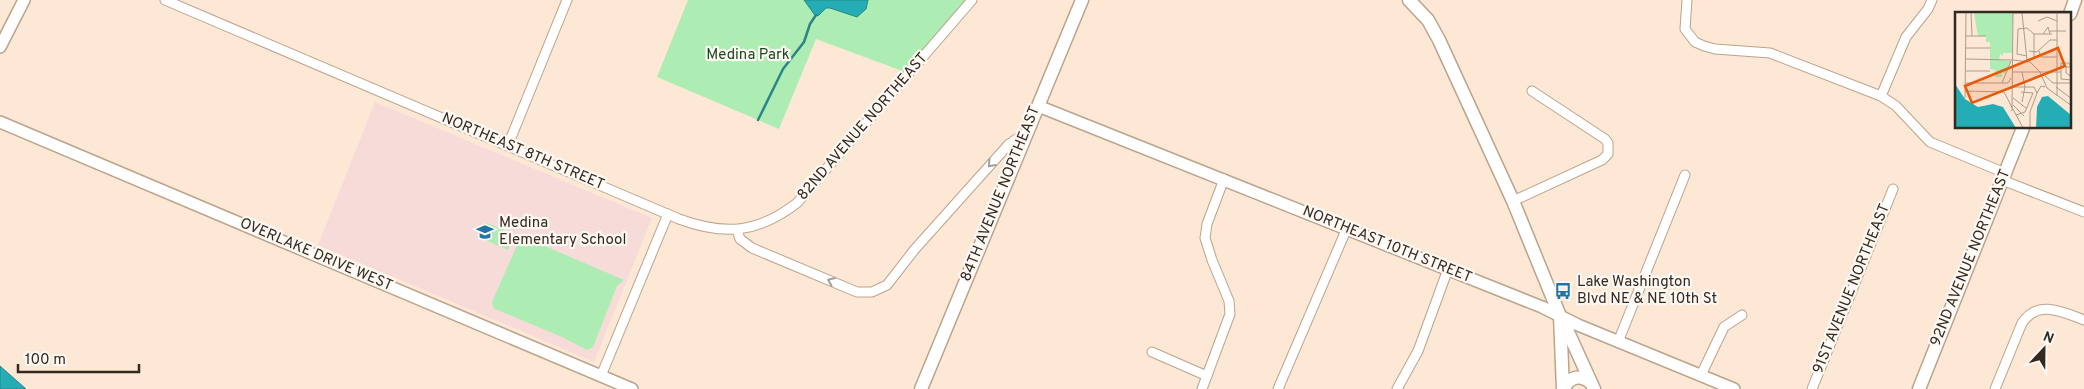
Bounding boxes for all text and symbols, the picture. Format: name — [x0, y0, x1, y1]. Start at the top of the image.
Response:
inset map — [1955, 12, 2072, 129]
park label: Medina Park — [706, 46, 790, 65]
street label: 82ND AVENUE NORTHEAST — [794, 49, 932, 205]
street label: 84TH AVENUE NORTHEAST — [957, 104, 1045, 284]
street label: NORTHEAST 8TH STREET — [439, 109, 607, 195]
one-way arrow — [988, 159, 997, 168]
street label: 92ND AVENUE NORTHEAST — [1927, 167, 2015, 349]
street label: 91ST AVENUE NORTHEAST — [1809, 201, 1895, 377]
street label: NORTHEAST 10TH STREET — [1300, 202, 1474, 288]
street label: OVERLAKE DRIVE WEST — [237, 214, 395, 296]
place label: Medina Elementary School — [499, 214, 626, 250]
school or university icon: Medina Elementary School — [475, 222, 495, 242]
place label: Lake Washington Blvd NE & NE 10th St — [1577, 273, 1717, 309]
one-way arrow — [827, 277, 836, 288]
bus stop icon: Lake Washington Blvd NE & NE 10th St — [1553, 281, 1573, 301]
north arrow — [2019, 324, 2069, 374]
text: N — [2040, 329, 2056, 348]
scale bar — [18, 342, 139, 374]
text: 100 m — [25, 351, 66, 370]

